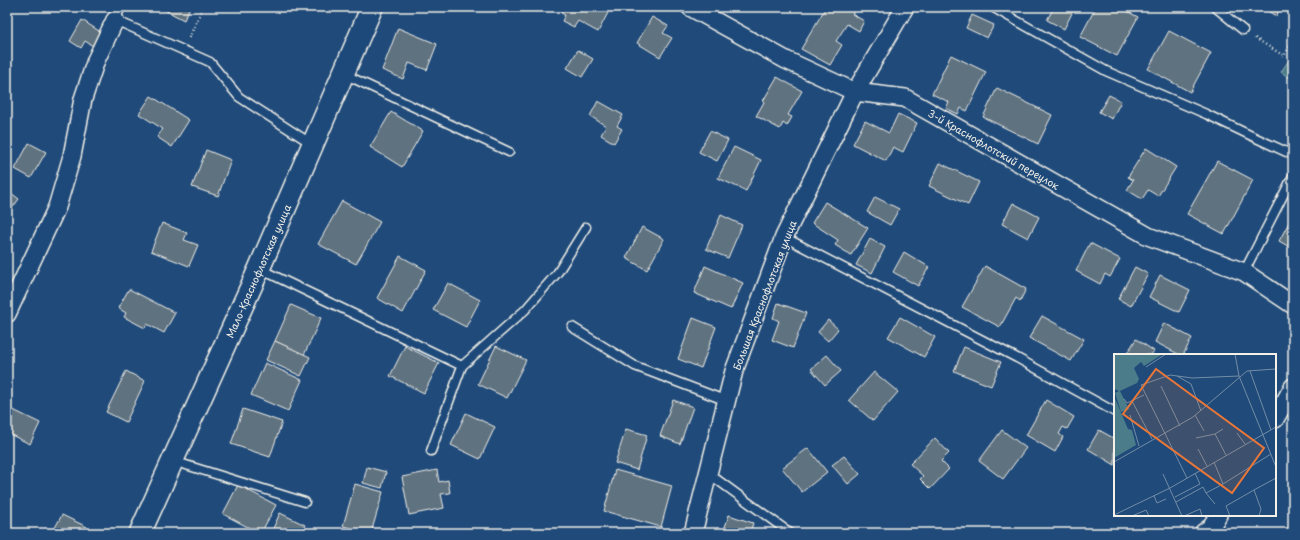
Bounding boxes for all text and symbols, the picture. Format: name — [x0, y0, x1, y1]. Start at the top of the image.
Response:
street label: 3-й Краснофлотский переулок — [925, 105, 1062, 194]
street label: Мало-Краснофлотская улица — [222, 201, 295, 340]
street label: Большая Краснофлотская улица — [728, 217, 800, 372]
inset map — [1114, 354, 1276, 516]

